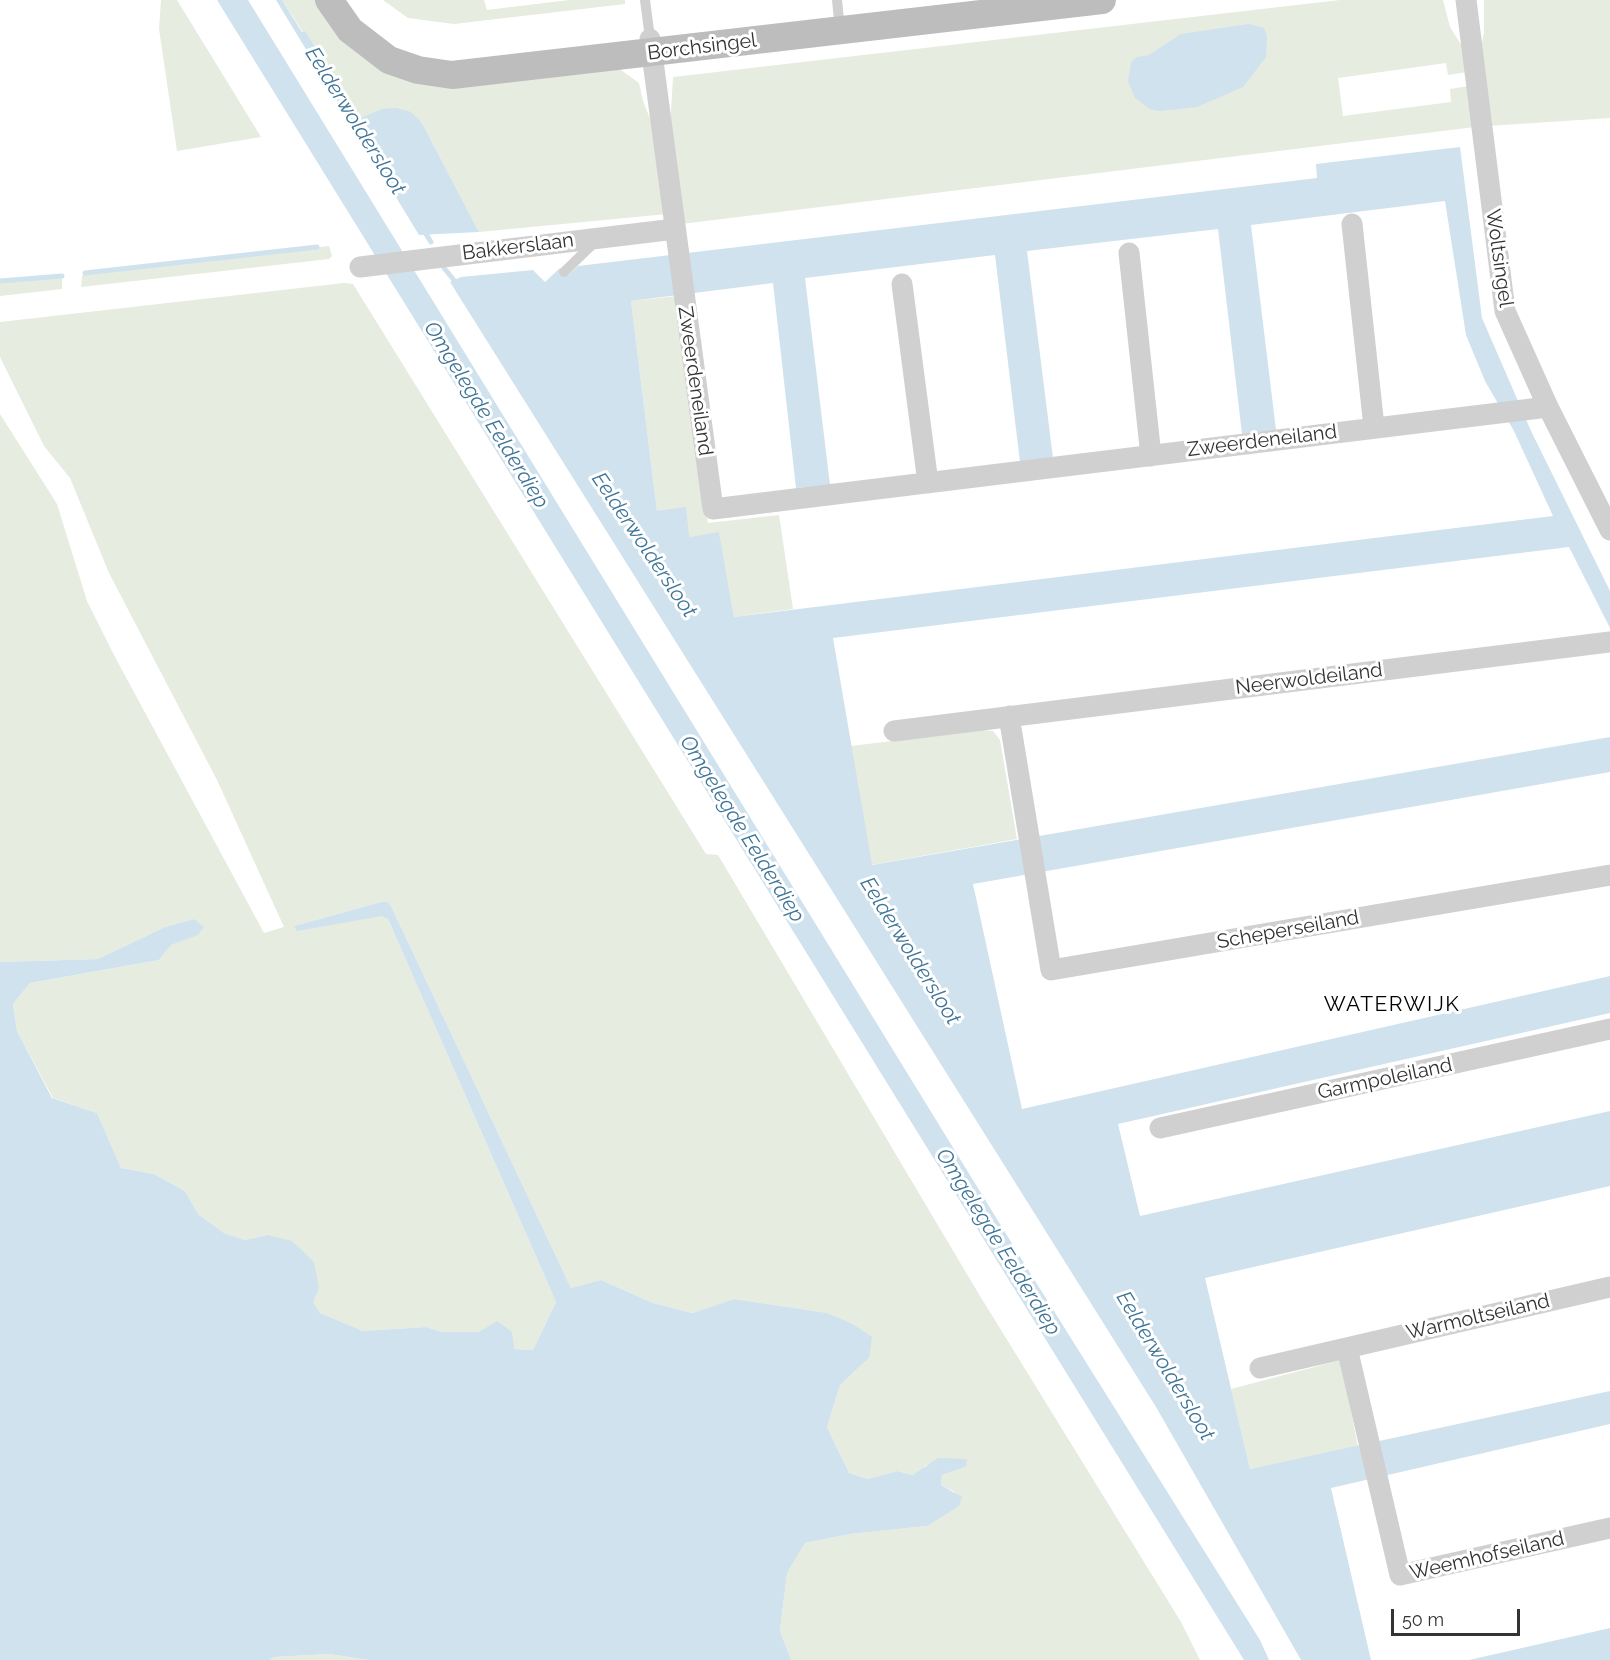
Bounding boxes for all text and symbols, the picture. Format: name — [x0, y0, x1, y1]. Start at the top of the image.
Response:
street label: Borchsingel — [646, 28, 758, 66]
water label: Eelderwoldersloot — [299, 42, 411, 200]
street label: Woltsingel — [1480, 207, 1518, 309]
street label: Bakkerslaan — [461, 228, 575, 266]
street label: Zweerdeneiland — [673, 305, 717, 457]
water label: Omgelegde Eelderdiep — [418, 317, 554, 513]
street label: Zweerdeneiland — [1186, 420, 1338, 462]
water label: Eelderwoldersloot — [586, 468, 702, 622]
street label: Neerwoldeiland — [1234, 658, 1384, 700]
water label: Omgelegde Eelderdiep — [674, 731, 810, 927]
water label: Eelderwoldersloot — [854, 872, 966, 1030]
street label: Scheperseiland — [1215, 906, 1361, 954]
district label: WATERWIJK — [1324, 992, 1460, 1018]
street label: Garmpoleiland — [1316, 1053, 1454, 1105]
water label: Omgelegde Eelderdiep — [930, 1144, 1066, 1340]
water label: Eelderwoldersloot — [1110, 1287, 1220, 1445]
street label: Warmoltseiland — [1404, 1289, 1552, 1345]
street label: Weemhofseiland — [1408, 1527, 1566, 1585]
scale bar — [1394, 1597, 1523, 1635]
text: 50 m — [1402, 1609, 1444, 1630]

